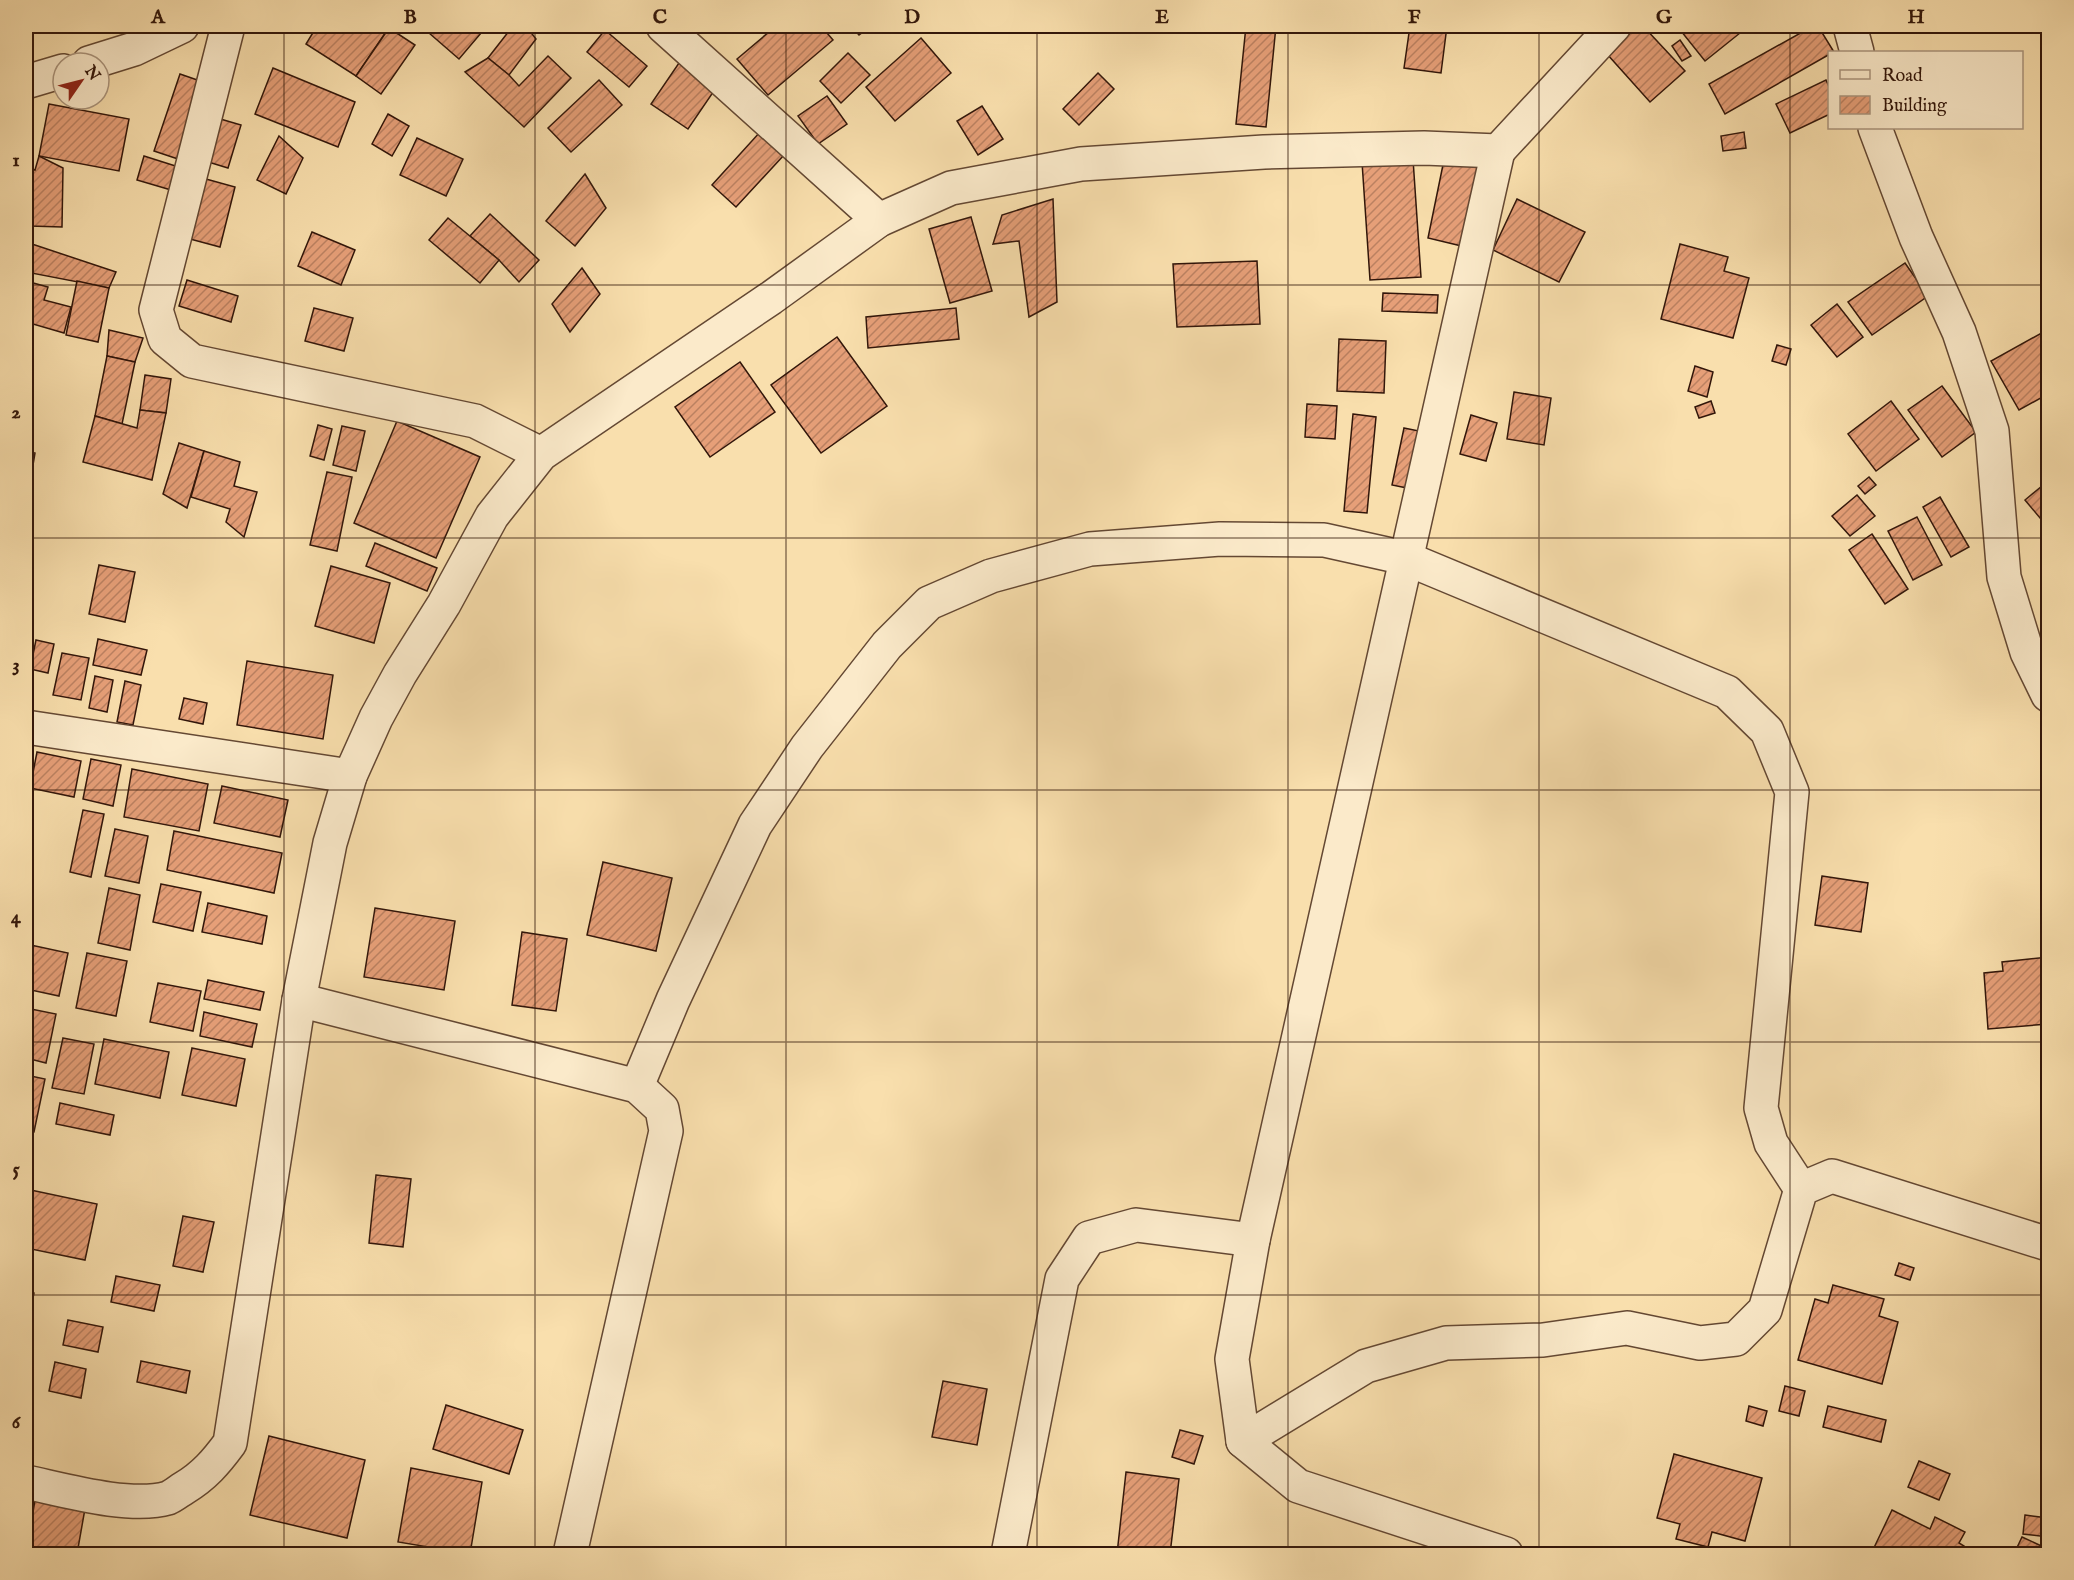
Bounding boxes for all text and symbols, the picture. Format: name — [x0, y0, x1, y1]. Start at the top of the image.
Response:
text: A — [150, 5, 166, 30]
text: B — [403, 5, 417, 30]
text: C — [653, 5, 667, 30]
text: D — [904, 5, 920, 30]
text: E — [1155, 5, 1169, 30]
text: F — [1408, 5, 1421, 30]
text: G — [1656, 5, 1673, 30]
text: H — [1907, 5, 1925, 30]
north arrow — [51, 51, 111, 111]
legend — [1828, 51, 2023, 129]
text: N — [79, 61, 104, 85]
text: Road — [1882, 65, 1923, 88]
text: Building — [1882, 95, 1947, 118]
text: 1 — [12, 148, 20, 173]
text: 2 — [11, 400, 21, 425]
text: 3 — [12, 653, 20, 678]
text: 4 — [11, 905, 22, 930]
text: 5 — [12, 1157, 20, 1182]
text: 6 — [12, 1410, 22, 1435]

